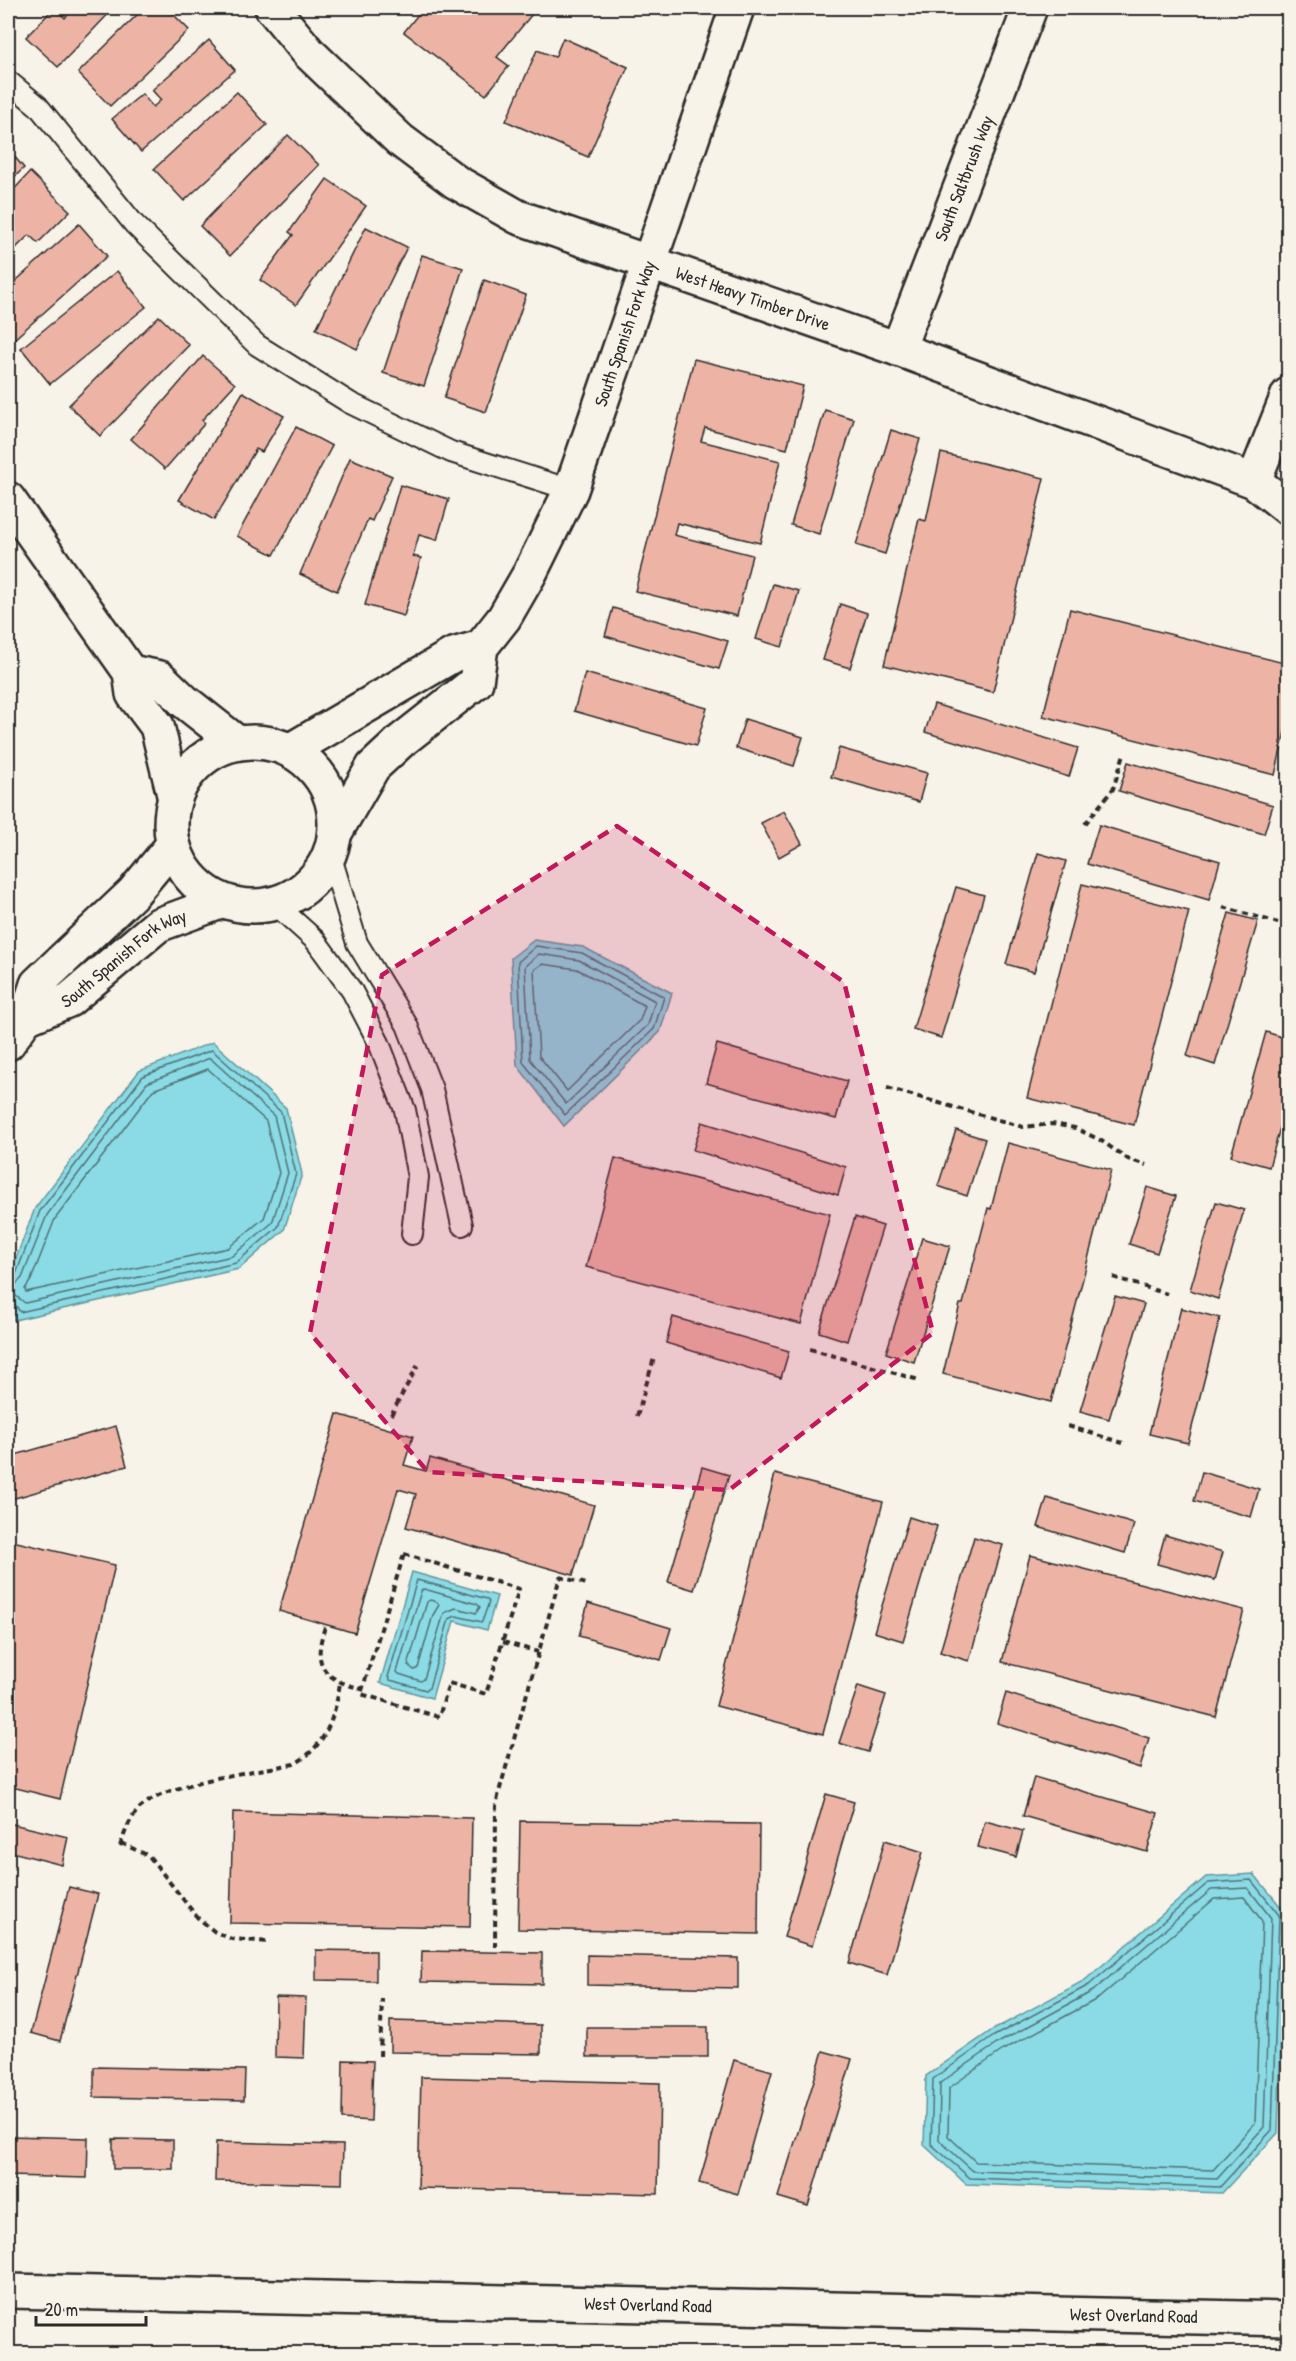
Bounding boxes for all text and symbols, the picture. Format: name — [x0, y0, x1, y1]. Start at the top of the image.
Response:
street label: South Saltbrush Way — [928, 111, 999, 245]
street label: South Spanish Fork Way — [588, 257, 661, 410]
street label: West Heavy Timber Drive — [673, 260, 833, 336]
street label: South Spanish Fork Way — [57, 902, 190, 1014]
scale bar — [36, 2289, 146, 2327]
street label: West Overland Road — [584, 2291, 712, 2318]
text: 20 m — [45, 2297, 78, 2322]
street label: West Overland Road — [1070, 2301, 1198, 2329]

